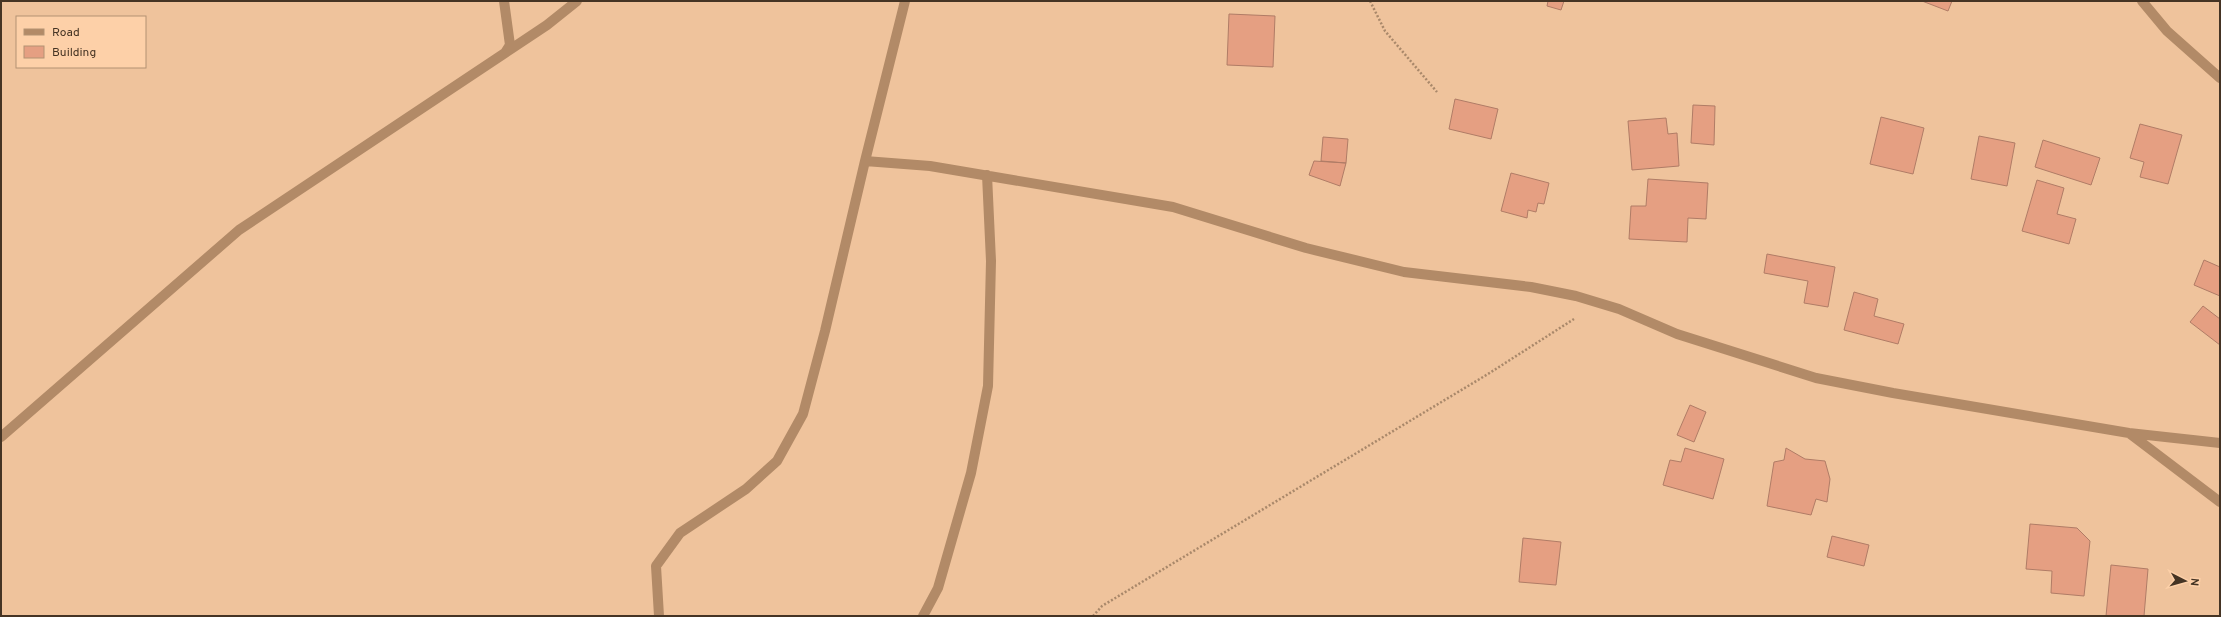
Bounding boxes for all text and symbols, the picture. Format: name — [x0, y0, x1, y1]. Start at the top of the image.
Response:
legend — [16, 16, 146, 68]
text: Road — [52, 25, 80, 41]
text: Building — [52, 45, 96, 61]
north arrow — [2165, 561, 2205, 601]
text: N — [2187, 577, 2201, 587]

